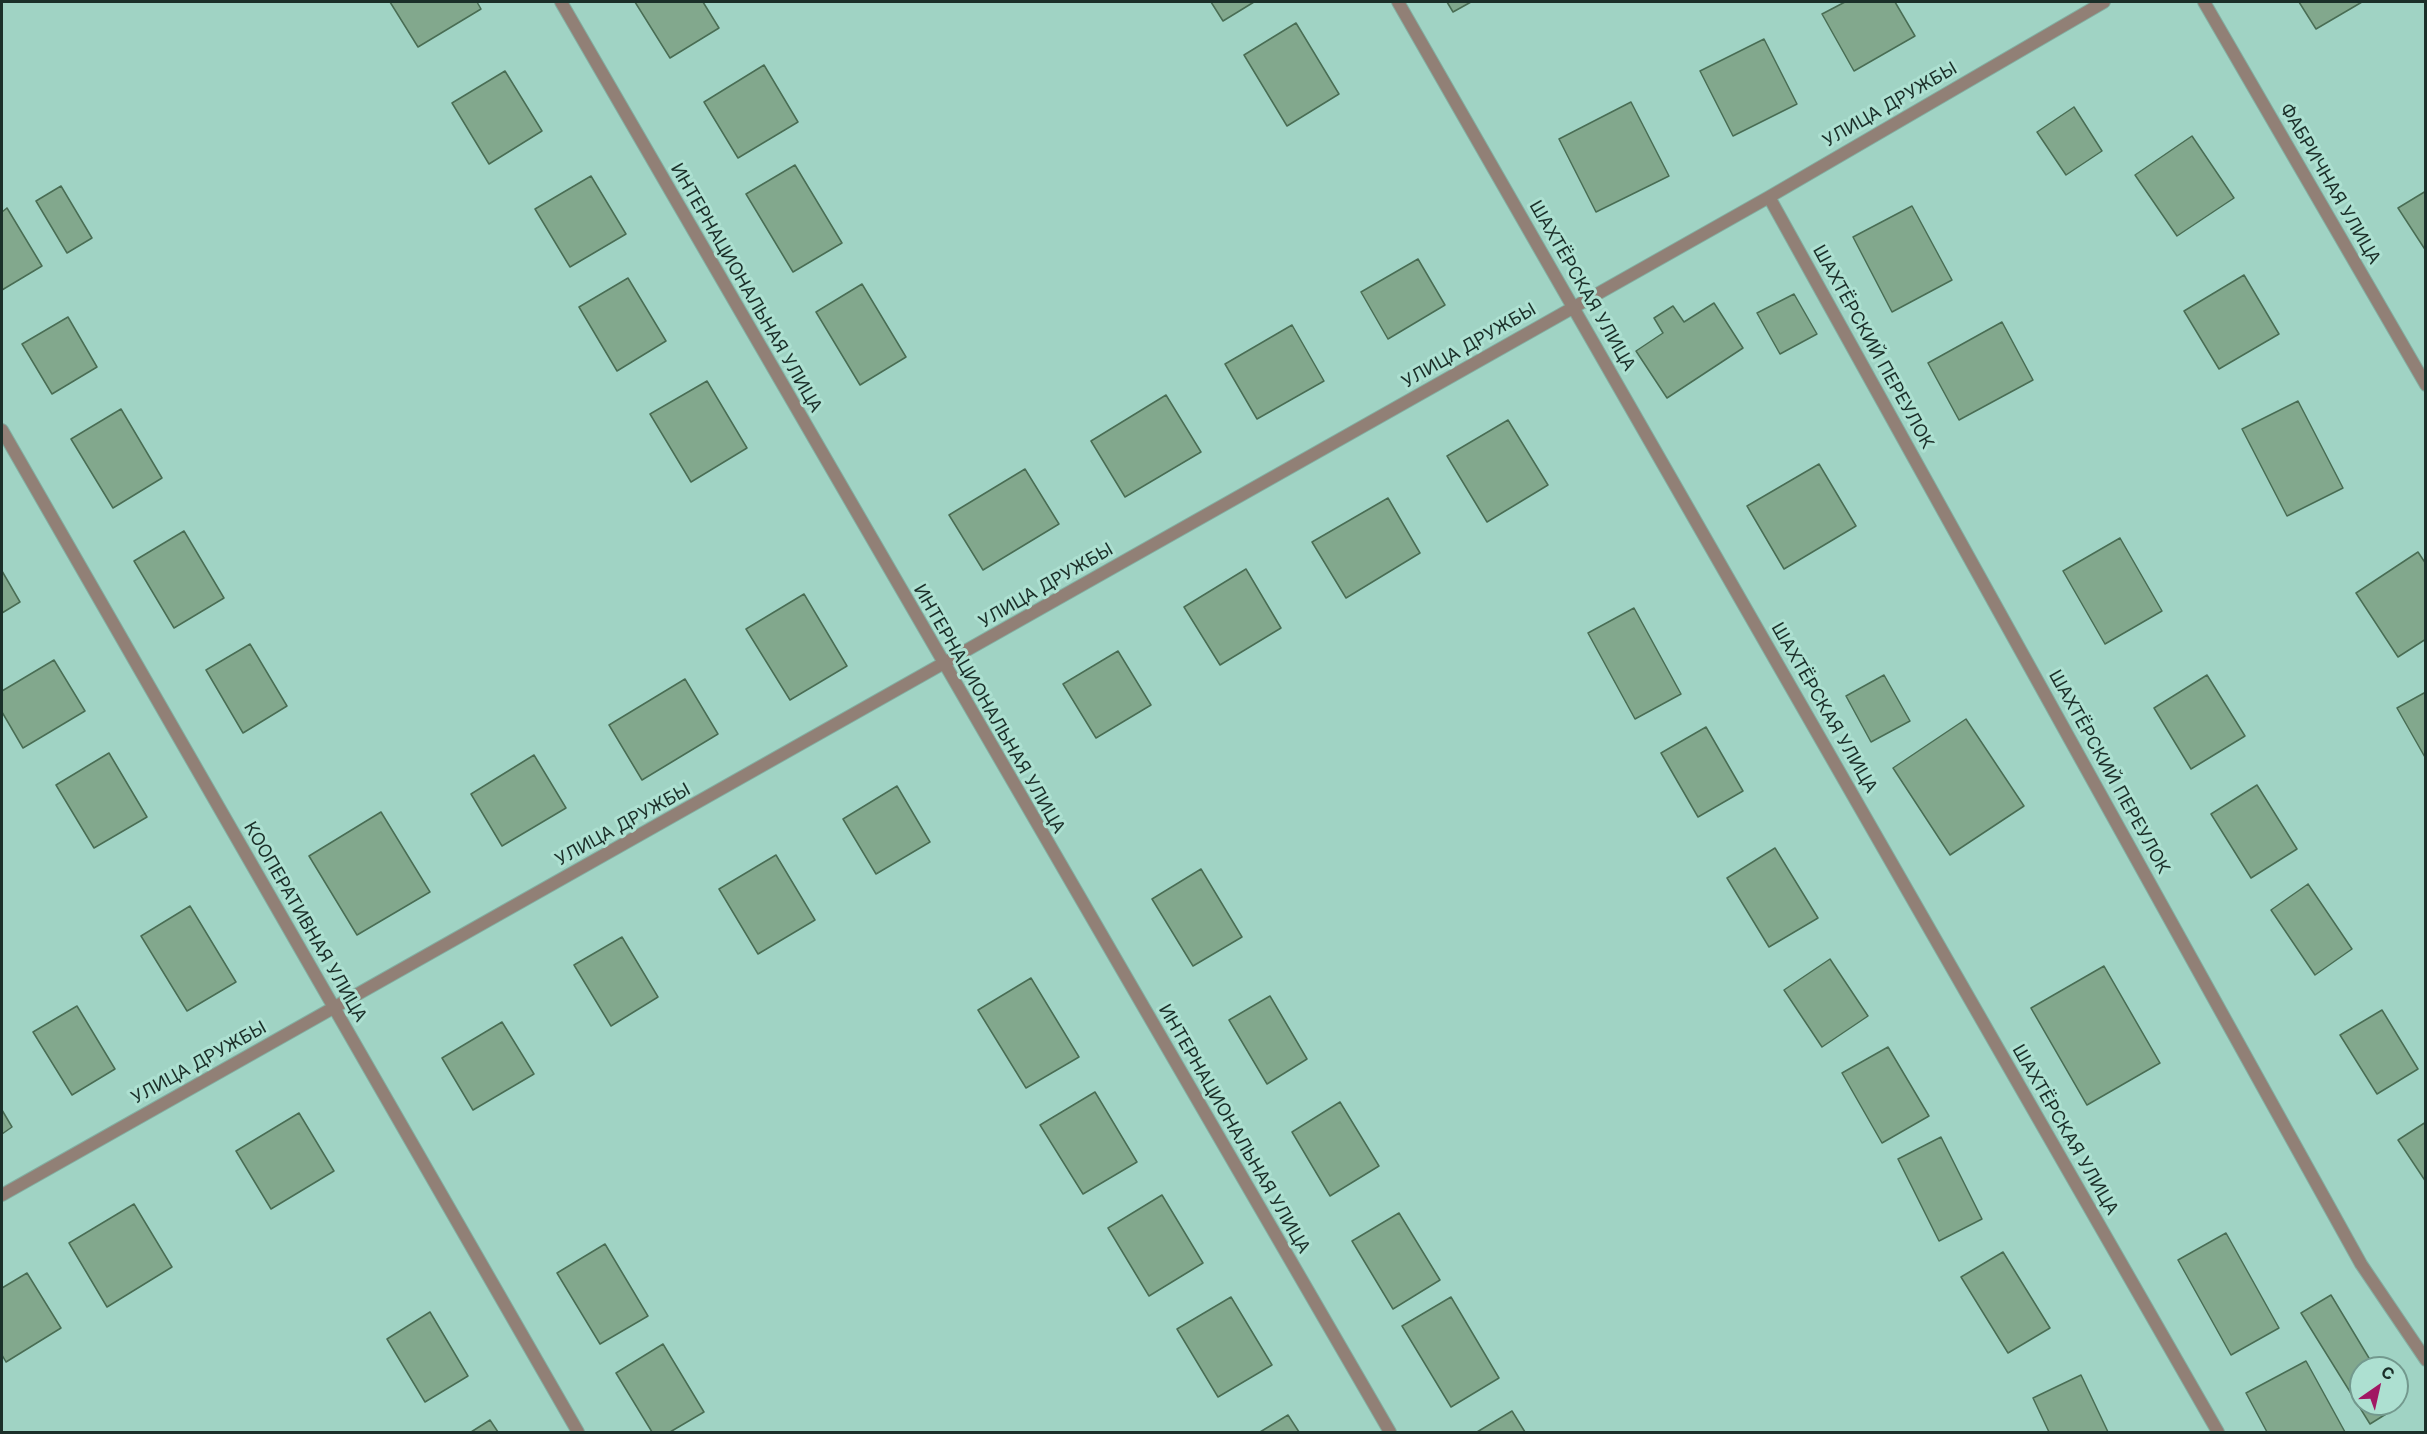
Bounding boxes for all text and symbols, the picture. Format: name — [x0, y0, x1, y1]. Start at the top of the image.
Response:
street label: УЛИЦА ДРУЖБЫ — [1819, 58, 1961, 152]
street label: ФАБРИЧНАЯ УЛИЦА — [2275, 100, 2385, 268]
street label: ИНТЕРНАЦИОНАЛЬНАЯ УЛИЦА — [666, 160, 826, 416]
street label: ШАХТЁРСКАЯ УЛИЦА — [1524, 197, 1640, 375]
street label: ШАХТЁРСКИЙ ПЕРЕУЛОК — [1808, 241, 1938, 453]
street label: УЛИЦА ДРУЖБЫ — [1398, 299, 1540, 393]
street label: УЛИЦА ДРУЖБЫ — [975, 539, 1117, 633]
street label: ИНТЕРНАЦИОНАЛЬНАЯ УЛИЦА — [909, 581, 1069, 837]
street label: ШАХТЁРСКАЯ УЛИЦА — [1766, 619, 1882, 797]
street label: ШАХТЁРСКИЙ ПЕРЕУЛОК — [2044, 666, 2174, 878]
street label: УЛИЦА ДРУЖБЫ — [552, 779, 694, 871]
street label: КООПЕРАТИВНАЯ УЛИЦА — [239, 818, 371, 1026]
street label: ИНТЕРНАЦИОНАЛЬНАЯ УЛИЦА — [1154, 1001, 1314, 1257]
street label: УЛИЦА ДРУЖБЫ — [128, 1017, 270, 1109]
street label: ШАХТЁРСКАЯ УЛИЦА — [2007, 1041, 2123, 1219]
north arrow — [2349, 1356, 2409, 1416]
text: С — [2377, 1361, 2398, 1384]

